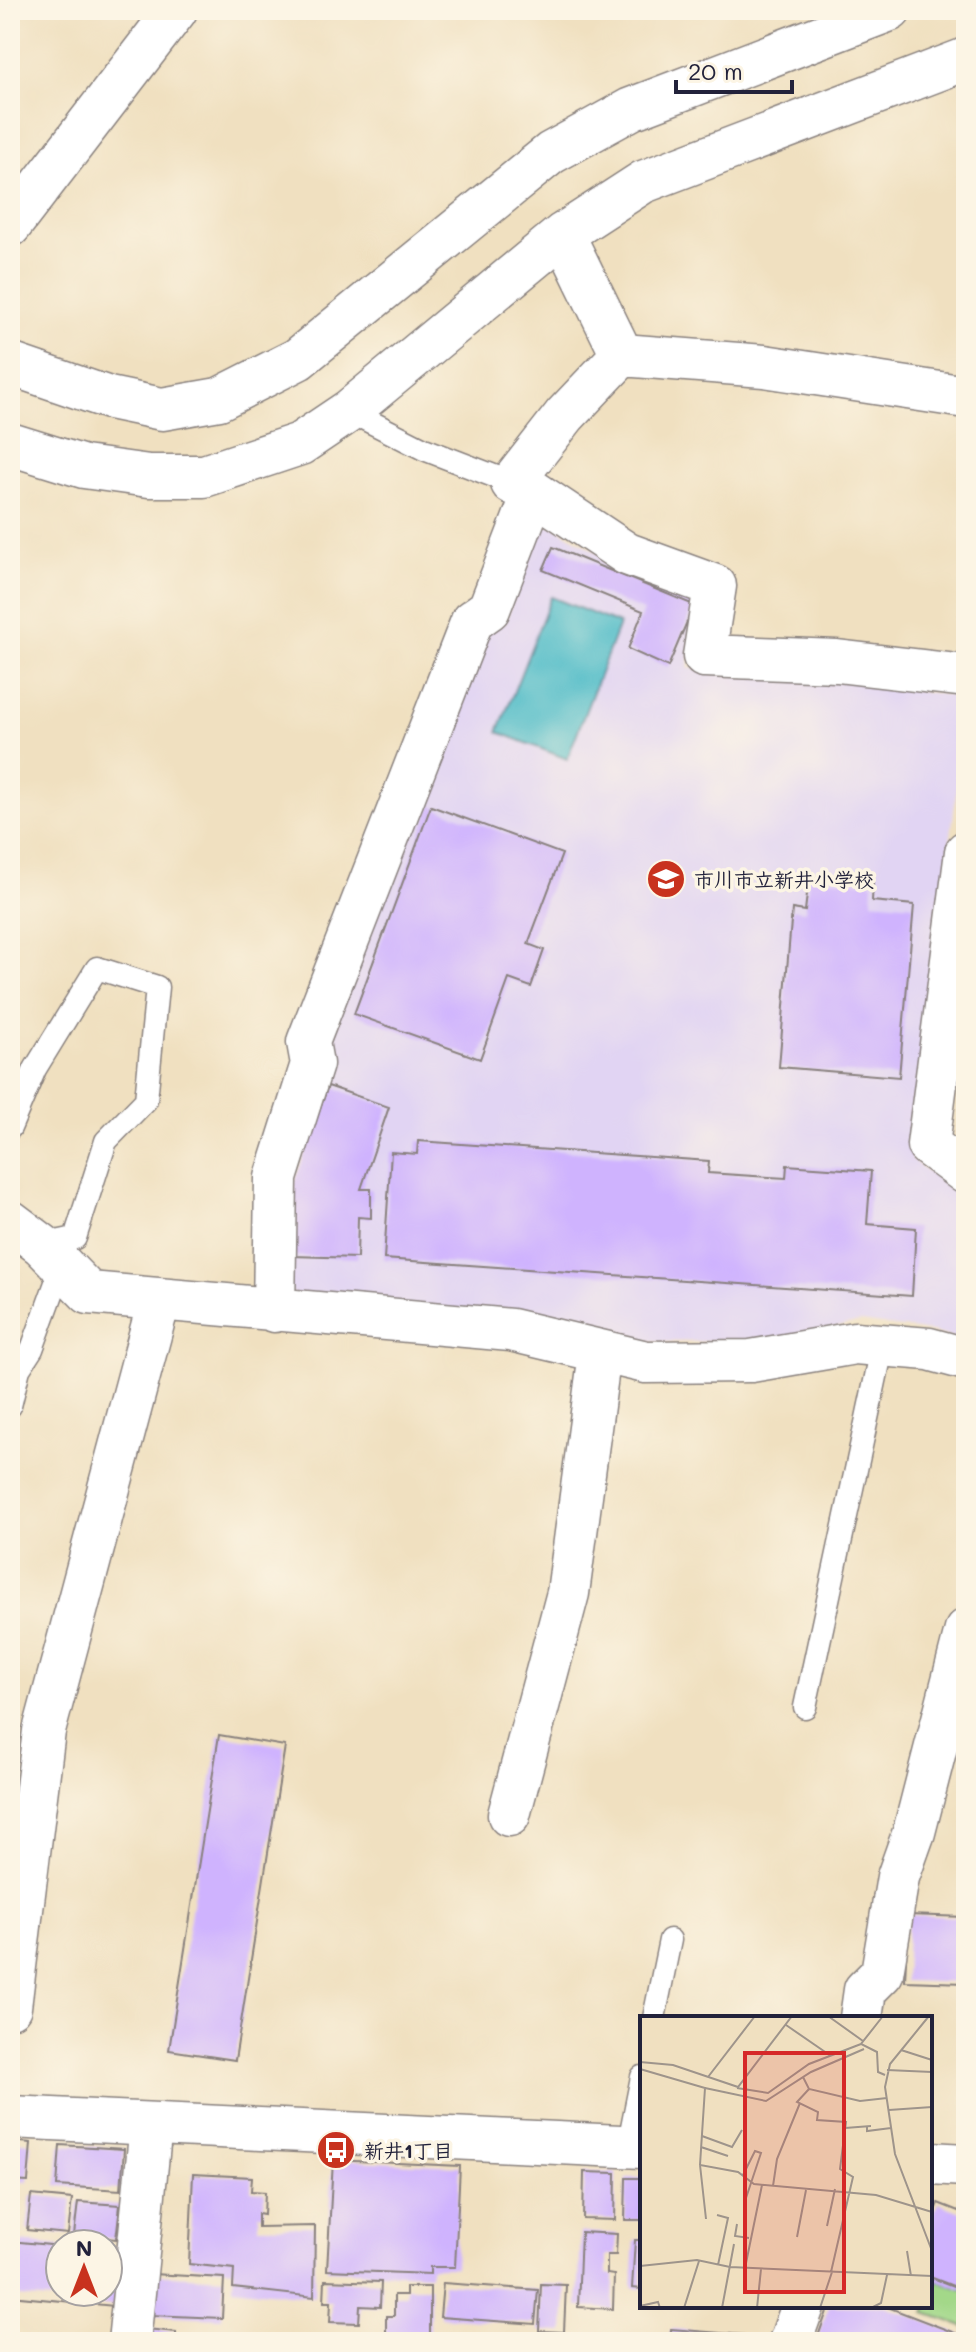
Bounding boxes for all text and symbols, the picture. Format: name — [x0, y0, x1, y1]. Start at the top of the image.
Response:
scale bar — [676, 44, 792, 94]
text: 20 m — [688, 55, 743, 86]
school or university icon: 市川市立新井小学校 — [645, 858, 687, 900]
place label: 市川市立新井小学校 — [694, 866, 874, 892]
inset map — [640, 2016, 932, 2308]
bus stop icon: 新井1丁目 — [315, 2129, 357, 2171]
place label: 新井1丁目 — [364, 2137, 453, 2163]
north arrow — [44, 2228, 124, 2308]
text: N — [76, 2233, 92, 2262]

